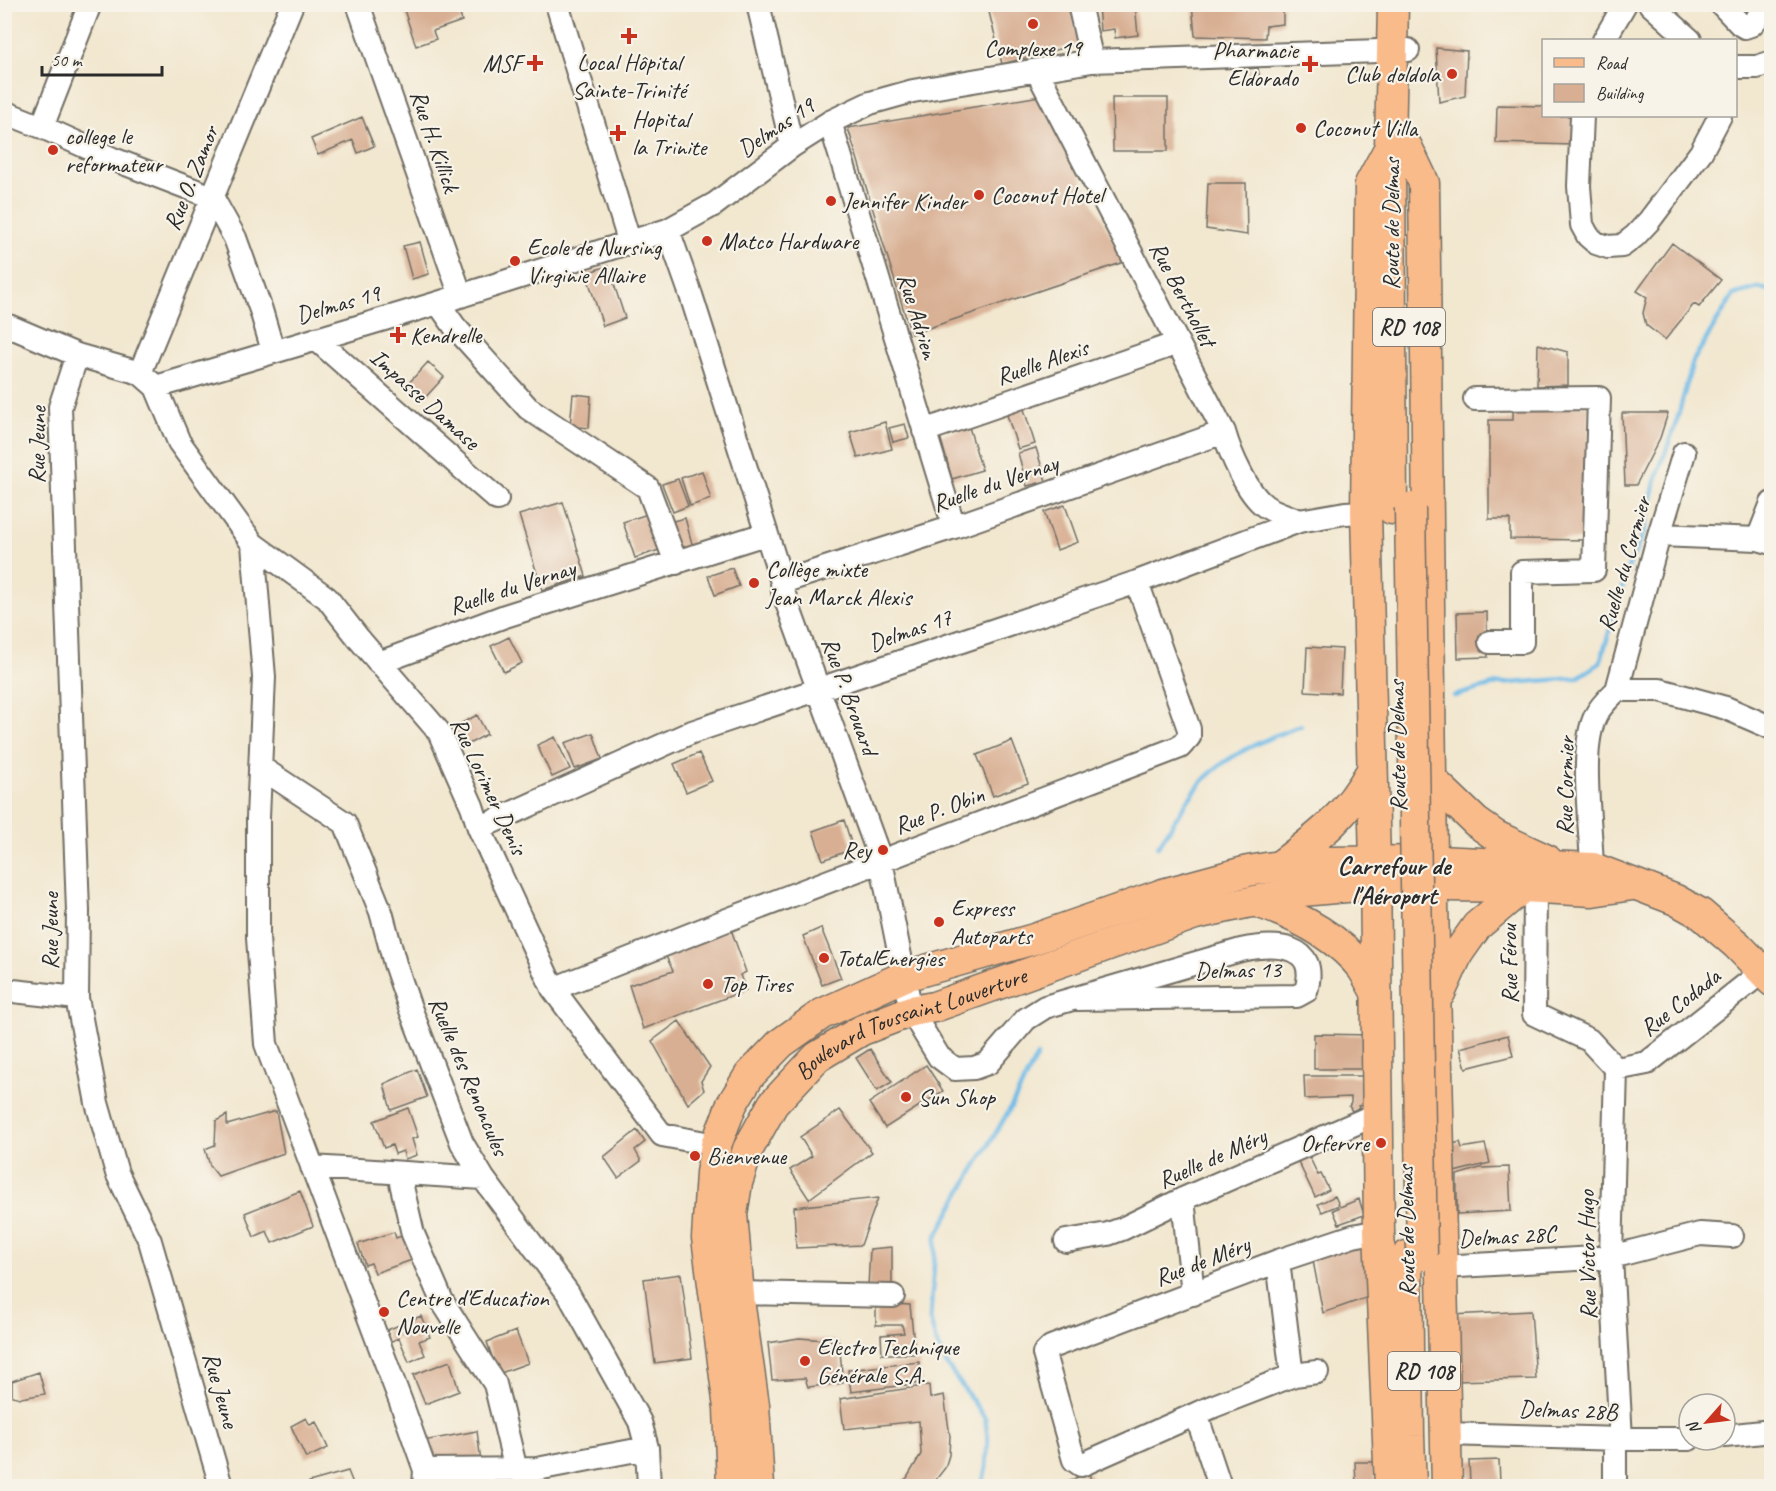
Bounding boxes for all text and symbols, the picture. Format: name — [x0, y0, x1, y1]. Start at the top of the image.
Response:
marker: Complexe 19 — [1026, 17, 1040, 31]
marker: Local Hôpital Sainte-Trinité — [620, 27, 638, 45]
place label: Complexe 19 — [984, 33, 1084, 63]
place label: Pharmacie Eldorado — [1212, 35, 1300, 93]
scale bar — [42, 39, 162, 77]
legend — [1542, 39, 1737, 117]
place label: Local Hôpital Sainte-Trinité — [572, 47, 690, 105]
place label: MSF — [483, 48, 526, 78]
text: 50 m — [51, 49, 84, 71]
text: Road — [1596, 52, 1629, 74]
marker: MSF — [526, 54, 544, 72]
marker: Pharmacie Eldorado — [1303, 57, 1317, 71]
place label: Club doldola — [1345, 59, 1442, 89]
marker: Club doldola — [1445, 67, 1459, 81]
text: Building — [1596, 82, 1645, 104]
street label: Rue H. Killick — [404, 86, 467, 198]
street label: Delmas 19 — [732, 89, 822, 164]
place label: Hopital la Trinite — [632, 104, 709, 162]
place label: Coconut Villa — [1313, 113, 1419, 143]
street label: Rue O. Zamor — [156, 119, 226, 235]
place label: college le reformateur — [65, 121, 164, 179]
marker: Coconut Villa — [1294, 121, 1308, 135]
marker: Hopital la Trinite — [609, 124, 627, 142]
marker: college le reformateur — [46, 143, 60, 157]
street label: Route de Delmas — [1376, 156, 1406, 290]
place label: Coconut Hotel — [991, 180, 1107, 210]
place label: Jennifer Kinder — [842, 186, 969, 216]
marker: Coconut Hotel — [972, 188, 986, 202]
marker: Jennifer Kinder — [824, 194, 838, 208]
place label: Matco Hardware — [719, 226, 860, 256]
place label: Ecole de Nursing Virginie Allaire — [527, 232, 663, 290]
marker: Matco Hardware — [700, 234, 714, 248]
street label: Rue Berthollet — [1143, 236, 1225, 354]
marker: Ecole de Nursing Virginie Allaire — [508, 254, 522, 268]
street label: Rue Adrien — [891, 270, 946, 364]
street label: Delmas 19 — [292, 277, 386, 330]
road number: RD 108 — [1373, 308, 1445, 346]
place label: Kendrelle — [410, 320, 484, 350]
marker: Kendrelle — [391, 328, 405, 342]
street label: Ruelle Alexis — [992, 332, 1094, 392]
street label: Impasse Damase — [364, 342, 488, 458]
street label: Rue Jeune — [21, 404, 53, 484]
street label: Ruelle du Vernay — [928, 447, 1064, 519]
street label: Ruelle du Cormier — [1590, 491, 1658, 635]
street label: Ruelle du Vernay — [445, 552, 581, 622]
place label: Collège mixte Jean Marck Alexis — [765, 554, 914, 612]
marker: Collège mixte Jean Marck Alexis — [747, 576, 761, 590]
street label: Delmas 17 — [864, 601, 957, 658]
street label: Rue P. Brouard — [815, 633, 886, 762]
street label: Route de Delmas — [1381, 678, 1413, 812]
street label: Rue Lorimer Denis — [444, 712, 535, 861]
street label: Rue Cormier — [1549, 734, 1581, 836]
street label: Rue P. Obin — [890, 779, 989, 841]
place label: Rey — [842, 835, 873, 865]
marker: Rey — [876, 843, 890, 857]
district label: Carrefour de l'Aéroport — [1337, 849, 1453, 912]
street label: Rue Jeune — [35, 890, 65, 970]
place label: Express Autoparts — [951, 893, 1034, 951]
marker: Express Autoparts — [932, 915, 946, 929]
street label: Rue Férou — [1493, 922, 1525, 1004]
place label: TotalEnergies — [836, 943, 946, 973]
marker: TotalEnergies — [817, 951, 831, 965]
street label: Delmas 13 — [1195, 954, 1284, 986]
street label: Boulevard Toussaint Louverture — [788, 960, 1032, 1087]
street label: Rue Codada — [1634, 960, 1727, 1043]
place label: Top Tires — [720, 969, 794, 999]
marker: Top Tires — [701, 977, 715, 991]
street label: Ruelle des Renoncules — [422, 992, 517, 1162]
place label: Sun Shop — [918, 1082, 997, 1112]
marker: Sun Shop — [899, 1090, 913, 1104]
street label: Ruelle de Méry — [1153, 1120, 1273, 1195]
place label: Orfervre — [1301, 1128, 1371, 1158]
marker: Orfervre — [1374, 1136, 1388, 1150]
place label: Bienvenue — [707, 1141, 788, 1171]
marker: Bienvenue — [688, 1149, 702, 1163]
street label: Route de Delmas — [1390, 1163, 1422, 1297]
street label: Rue Victor Hugo — [1571, 1188, 1603, 1320]
street label: Delmas 28C — [1458, 1218, 1559, 1254]
street label: Rue de Méry — [1150, 1229, 1256, 1293]
place label: Centre d'Education Nouvelle — [396, 1283, 550, 1341]
marker: Centre d'Education Nouvelle — [377, 1305, 391, 1319]
place label: Electro Technique Générale S.A. — [817, 1332, 961, 1390]
street label: Rue Jeune — [196, 1349, 247, 1433]
road number: RD 108 — [1388, 1352, 1460, 1390]
marker: Electro Technique Générale S.A. — [798, 1354, 812, 1368]
north arrow — [1677, 1392, 1737, 1452]
street label: Delmas 28B — [1518, 1393, 1619, 1427]
text: N — [1682, 1417, 1706, 1438]

